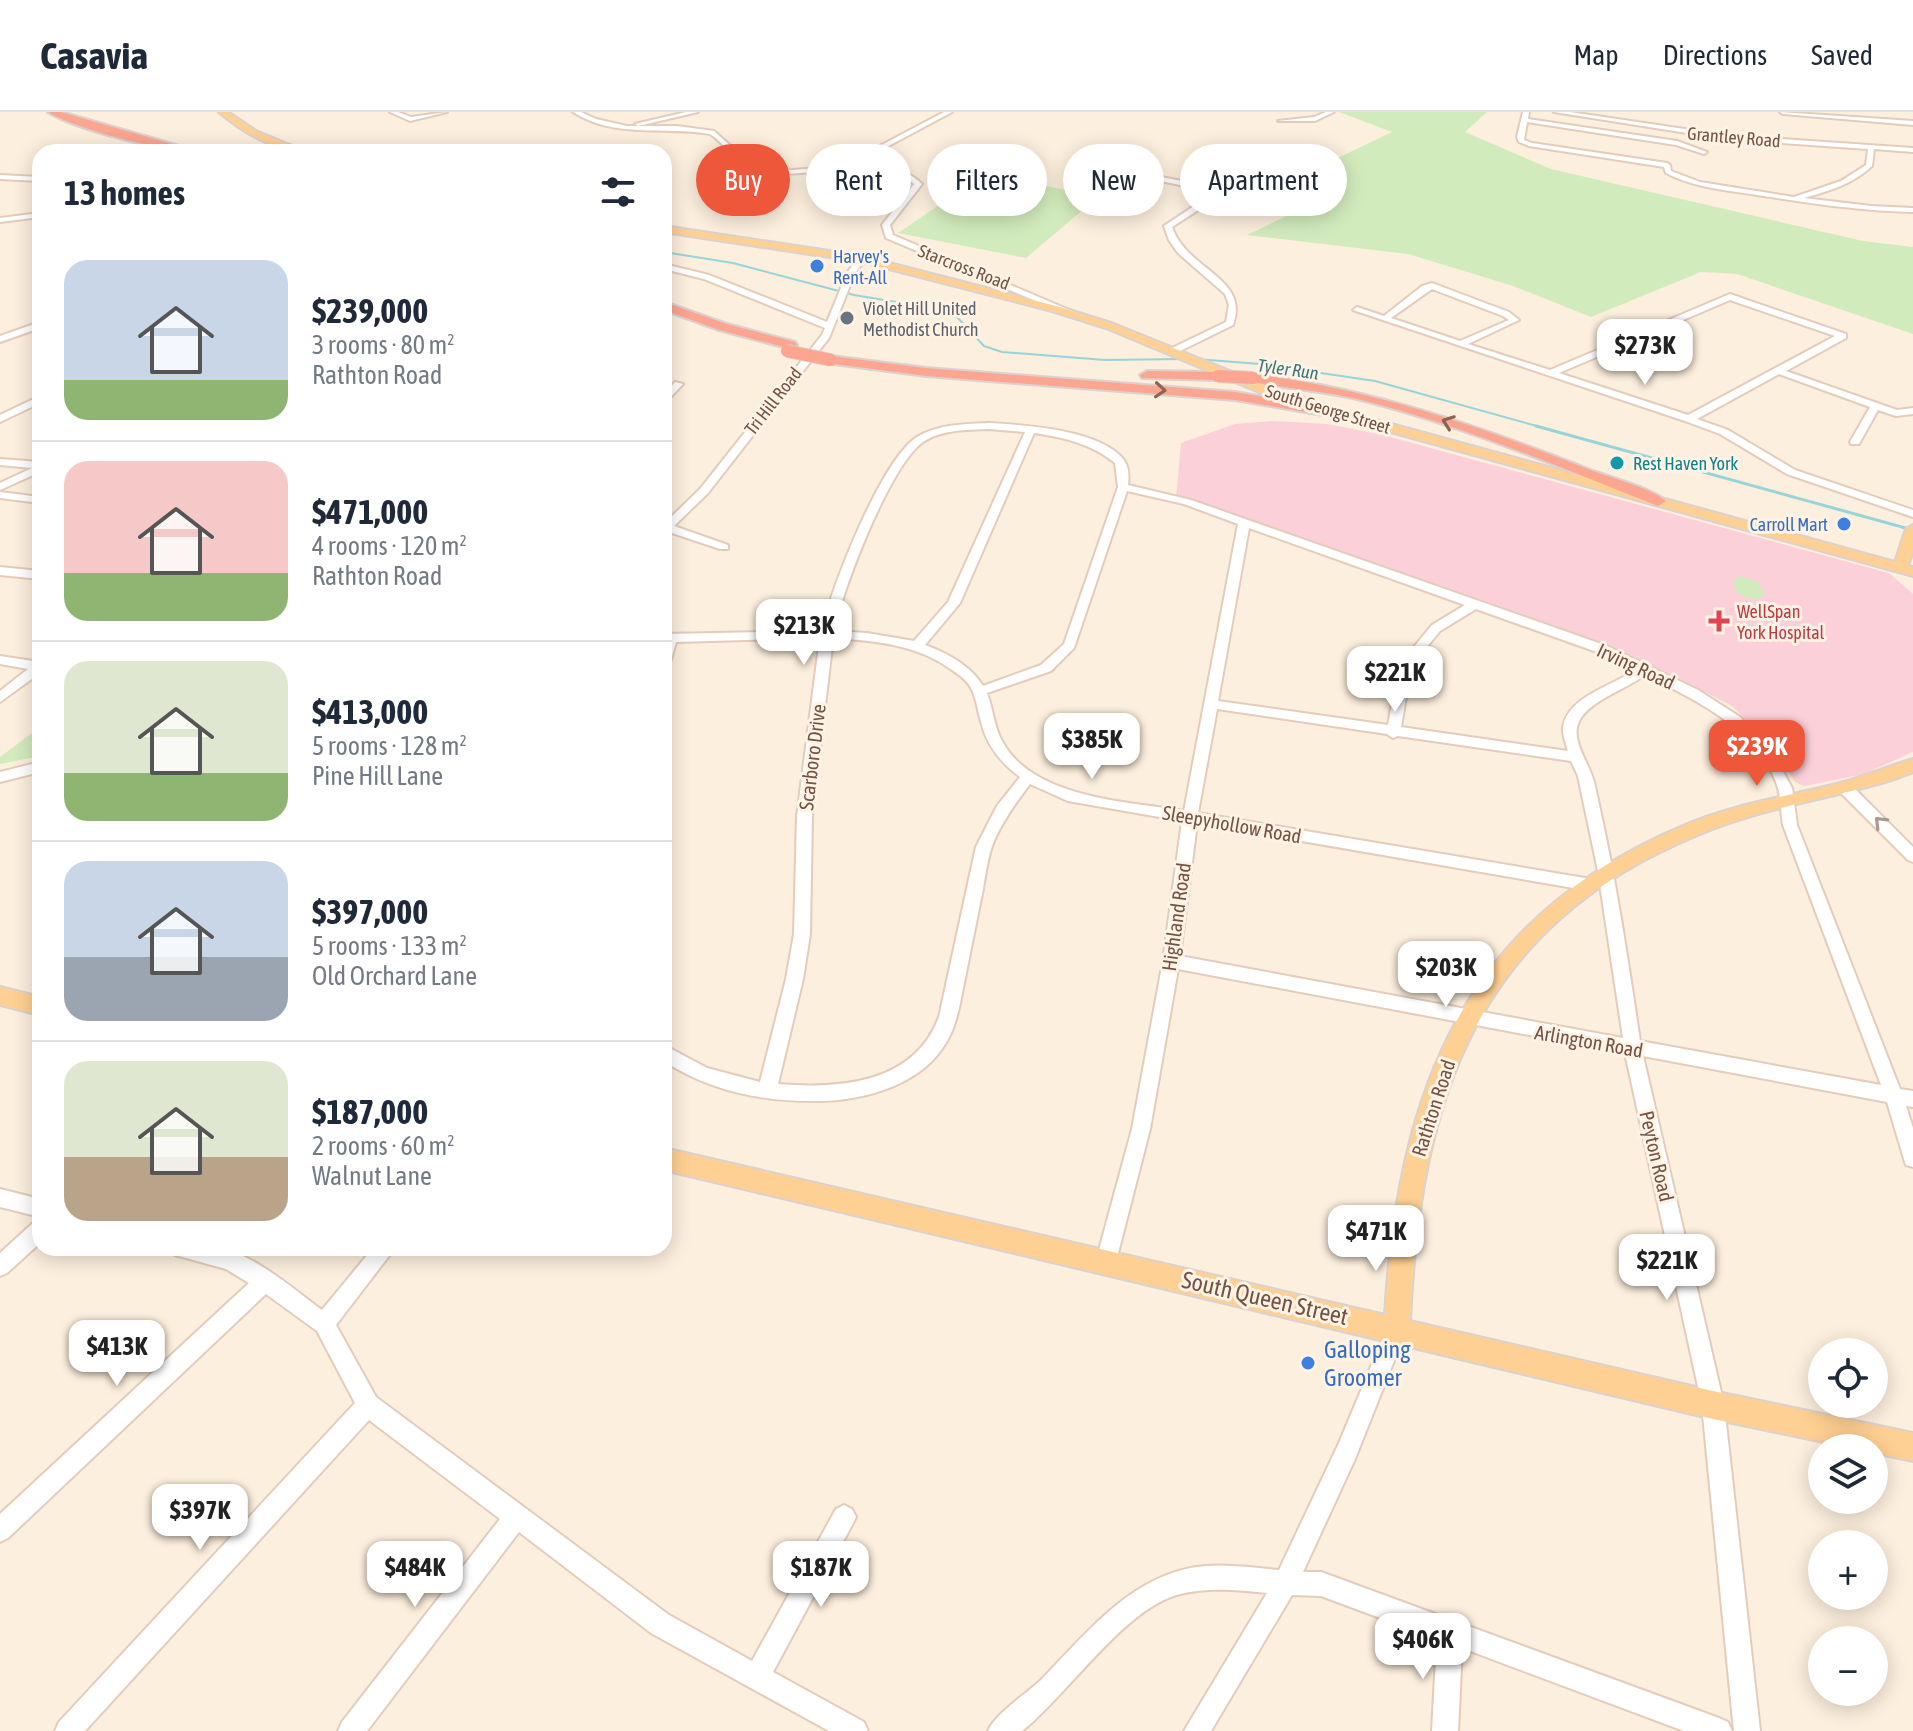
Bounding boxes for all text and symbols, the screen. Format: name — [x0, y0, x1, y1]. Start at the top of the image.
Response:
text: Casavia — [40, 34, 148, 77]
text: Map — [1574, 39, 1619, 71]
text: Directions — [1663, 39, 1767, 71]
text: Saved — [1811, 39, 1873, 71]
street label: Grantley Road — [1686, 122, 1782, 152]
chip: Buy — [696, 144, 790, 216]
chip: Rent — [806, 144, 911, 216]
chip: Filters — [927, 144, 1047, 216]
chip: New — [1063, 144, 1164, 216]
chip: Apartment — [1180, 144, 1347, 216]
icon: filters — [596, 170, 640, 214]
text: 13 homes — [64, 173, 185, 212]
street label: Starcross Road — [915, 240, 1013, 294]
place label: Harvey's Rent-All — [833, 246, 889, 288]
marker: Harvey's Rent-All — [808, 257, 826, 275]
text: $239,000 — [312, 291, 428, 330]
icon: home — [128, 292, 224, 388]
place label: Violet Hill United Methodist Church — [863, 298, 979, 340]
marker: Violet Hill United Methodist Church — [838, 309, 856, 327]
pin: $273K — [1589, 319, 1701, 387]
text: 3 rooms · 80 m² — [312, 330, 454, 360]
text: $273K — [1615, 330, 1675, 360]
water label: Tyler Run — [1256, 354, 1320, 384]
text: Rathton Road — [312, 360, 442, 390]
street label: Tri Hill Road — [740, 363, 806, 439]
street label: South George Street — [1263, 380, 1393, 438]
one-way arrow — [1154, 381, 1167, 398]
one-way arrow — [1442, 415, 1456, 432]
place label: Rest Haven York — [1633, 453, 1738, 474]
marker: Rest Haven York — [1608, 454, 1626, 472]
text: $471,000 — [312, 492, 428, 531]
icon: home — [128, 493, 224, 589]
place label: Carroll Mart — [1750, 514, 1828, 535]
marker: Carroll Mart — [1835, 515, 1853, 533]
text: 4 rooms · 120 m² — [312, 531, 467, 561]
text: Rathton Road — [312, 561, 442, 591]
pin: $213K — [748, 599, 860, 667]
place label: WellSpan York Hospital — [1737, 601, 1825, 643]
text: $213K — [774, 610, 834, 640]
marker: WellSpan York Hospital — [1708, 610, 1730, 632]
street label: Irving Road — [1593, 638, 1679, 694]
pin: $221K — [1339, 646, 1451, 714]
text: $221K — [1365, 657, 1425, 687]
text: $413,000 — [312, 692, 428, 731]
icon: home — [128, 693, 224, 789]
street label: Scarboro Drive — [794, 703, 830, 811]
pin: $385K — [1036, 713, 1148, 781]
pin: $239K — [1701, 720, 1813, 788]
text: $385K — [1062, 724, 1122, 754]
text: 5 rooms · 128 m² — [312, 731, 467, 761]
text: $239K — [1727, 731, 1787, 761]
text: Pine Hill Lane — [312, 761, 443, 791]
street label: Sleepyhollow Road — [1161, 800, 1303, 848]
one-way arrow — [1874, 817, 1889, 831]
street label: Highland Road — [1157, 861, 1195, 973]
text: $397,000 — [312, 892, 428, 931]
icon: home — [128, 893, 224, 989]
text: 5 rooms · 133 m² — [312, 931, 467, 961]
pin: $203K — [1390, 941, 1502, 1009]
text: $203K — [1416, 952, 1476, 982]
text: Old Orchard Lane — [312, 961, 477, 991]
street label: Arlington Road — [1533, 1020, 1645, 1062]
street label: Rathton Road — [1407, 1057, 1459, 1159]
text: $187,000 — [312, 1092, 428, 1131]
icon: home — [128, 1093, 224, 1189]
street label: Peyton Road — [1635, 1108, 1679, 1204]
text: 2 rooms · 60 m² — [312, 1131, 454, 1161]
text: Walnut Lane — [312, 1161, 432, 1191]
pin: $471K — [1320, 1205, 1432, 1273]
text: $471K — [1346, 1216, 1406, 1246]
pin: $221K — [1611, 1234, 1723, 1302]
text: $221K — [1637, 1245, 1697, 1275]
street label: South Queen Street — [1179, 1266, 1351, 1330]
pin: $413K — [61, 1320, 173, 1388]
text: $413K — [87, 1331, 147, 1361]
place label: Galloping Groomer — [1324, 1336, 1411, 1391]
map controls — [1808, 1338, 1888, 1706]
button: locate — [1808, 1338, 1888, 1418]
marker: Galloping Groomer — [1299, 1354, 1317, 1372]
button: layers — [1808, 1434, 1888, 1514]
pin: $397K — [144, 1484, 256, 1552]
text: $397K — [170, 1495, 230, 1525]
button: + — [1808, 1530, 1888, 1610]
pin: $484K — [359, 1541, 471, 1609]
pin: $187K — [765, 1541, 877, 1609]
text: $484K — [385, 1552, 445, 1582]
text: $187K — [791, 1552, 851, 1582]
pin: $406K — [1367, 1613, 1479, 1681]
text: $406K — [1393, 1624, 1453, 1654]
button: − — [1808, 1626, 1888, 1706]

